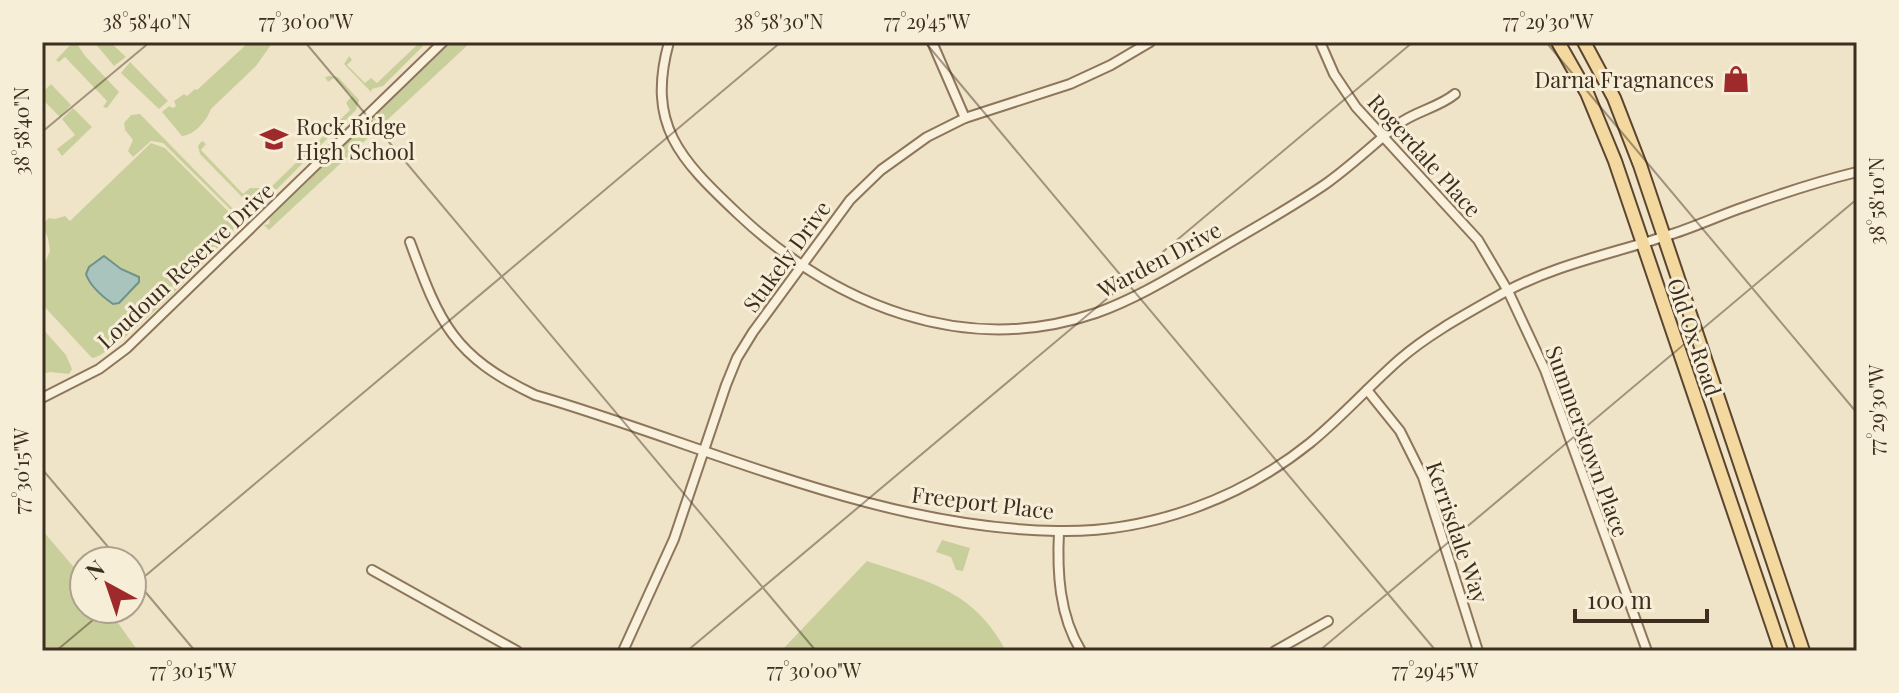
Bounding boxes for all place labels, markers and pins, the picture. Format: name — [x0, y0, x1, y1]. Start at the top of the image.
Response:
place label: Darna Fragnances — [1534, 64, 1714, 94]
shop icon: Darna Fragnances — [1721, 64, 1751, 94]
place label: Rock Ridge High School — [296, 111, 415, 166]
school or university icon: Rock Ridge High School — [259, 124, 289, 154]

